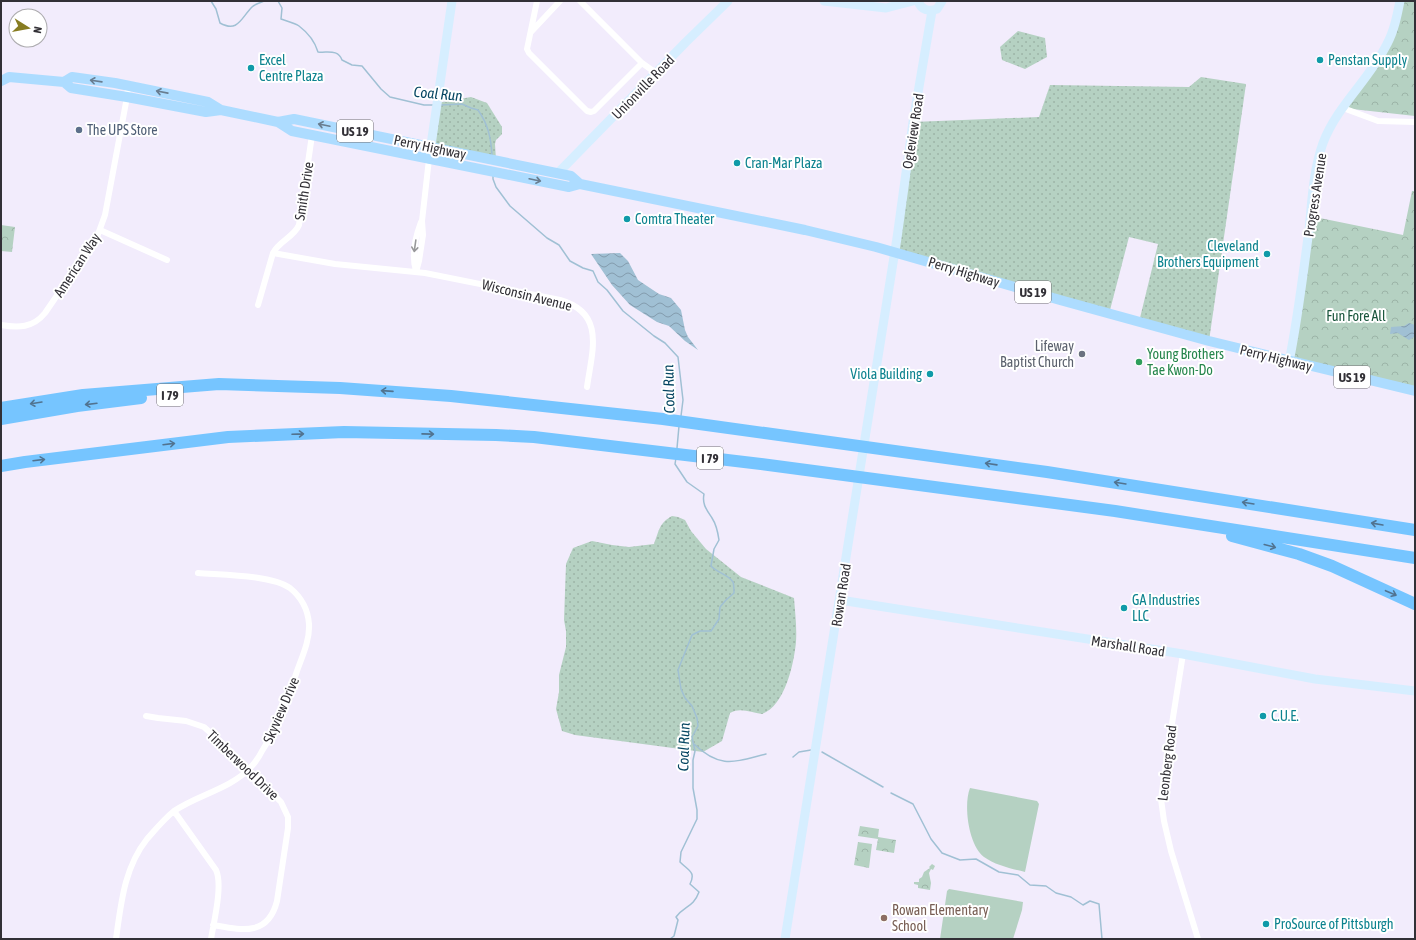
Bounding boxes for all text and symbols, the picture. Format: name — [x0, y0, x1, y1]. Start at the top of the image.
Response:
north arrow — [8, 8, 48, 48]
text: N — [31, 26, 44, 34]
place label: Excel Centre Plaza — [259, 52, 324, 84]
street label: Unionville Road — [608, 52, 678, 122]
place label: Penstan Supply — [1328, 52, 1408, 68]
marker: Penstan Supply — [1315, 55, 1325, 65]
marker: Excel Centre Plaza — [246, 63, 256, 73]
one-way arrow — [89, 77, 102, 85]
water label: Coal Run — [413, 83, 463, 104]
one-way arrow — [156, 88, 169, 96]
street label: Ogleview Road — [899, 92, 927, 170]
road number: US 19 — [337, 120, 373, 142]
one-way arrow — [318, 121, 331, 129]
place label: The UPS Store — [87, 122, 158, 138]
marker: The UPS Store — [74, 125, 84, 135]
street label: Perry Highway — [392, 132, 468, 163]
street label: Progress Avenue — [1300, 152, 1330, 238]
place label: Cran-Mar Plaza — [745, 155, 823, 171]
marker: Cran-Mar Plaza — [732, 158, 742, 168]
street label: Smith Drive — [291, 161, 317, 221]
one-way arrow — [528, 176, 541, 184]
place label: Comtra Theater — [635, 211, 715, 227]
marker: Comtra Theater — [622, 214, 632, 224]
street label: American Way — [50, 230, 104, 300]
place label: Cleveland Brothers Equipment — [1157, 238, 1259, 270]
one-way arrow — [411, 239, 419, 252]
marker: Cleveland Brothers Equipment — [1262, 249, 1272, 259]
street label: Perry Highway — [926, 254, 1002, 290]
street label: Wisconsin Avenue — [480, 276, 574, 314]
road number: US 19 — [1015, 281, 1051, 303]
park label: Fun Fore All — [1326, 308, 1386, 324]
place label: Lifeway Baptist Church — [1000, 338, 1074, 370]
street label: Perry Highway — [1238, 341, 1314, 375]
place label: Young Brothers Tae Kwon-Do — [1147, 346, 1224, 378]
marker: Lifeway Baptist Church — [1077, 349, 1087, 359]
marker: Young Brothers Tae Kwon-Do — [1134, 357, 1144, 367]
water label: Coal Run — [659, 364, 678, 414]
place label: Viola Building — [850, 366, 922, 382]
road number: US 19 — [1334, 366, 1370, 388]
marker: Viola Building — [925, 369, 935, 379]
road number: I 79 — [157, 384, 183, 406]
one-way arrow — [381, 388, 394, 395]
one-way arrow — [30, 399, 43, 407]
one-way arrow — [85, 400, 98, 408]
one-way arrow — [421, 430, 434, 438]
one-way arrow — [291, 431, 304, 438]
one-way arrow — [162, 441, 175, 448]
road number: I 79 — [697, 447, 723, 469]
one-way arrow — [33, 456, 46, 464]
one-way arrow — [985, 460, 998, 468]
one-way arrow — [1114, 479, 1127, 487]
one-way arrow — [1242, 499, 1255, 507]
one-way arrow — [1370, 519, 1383, 527]
one-way arrow — [1263, 543, 1276, 550]
street label: Rowan Road — [828, 562, 854, 628]
one-way arrow — [1384, 590, 1396, 597]
place label: GA Industries LLC — [1132, 592, 1200, 624]
marker: GA Industries LLC — [1119, 603, 1129, 613]
street label: Marshall Road — [1090, 632, 1166, 660]
street label: Skyview Drive — [260, 674, 302, 746]
place label: C.U.E. — [1271, 708, 1299, 724]
marker: C.U.E. — [1258, 711, 1268, 721]
water label: Coal Run — [674, 722, 693, 772]
street label: Leonberg Road — [1154, 724, 1180, 802]
street label: Timberwood Drive — [204, 727, 282, 803]
place label: Rowan Elementary School — [892, 902, 989, 934]
marker: Rowan Elementary School — [879, 913, 889, 923]
place label: ProSource of Pittsburgh — [1274, 916, 1393, 932]
marker: ProSource of Pittsburgh — [1261, 919, 1271, 929]

